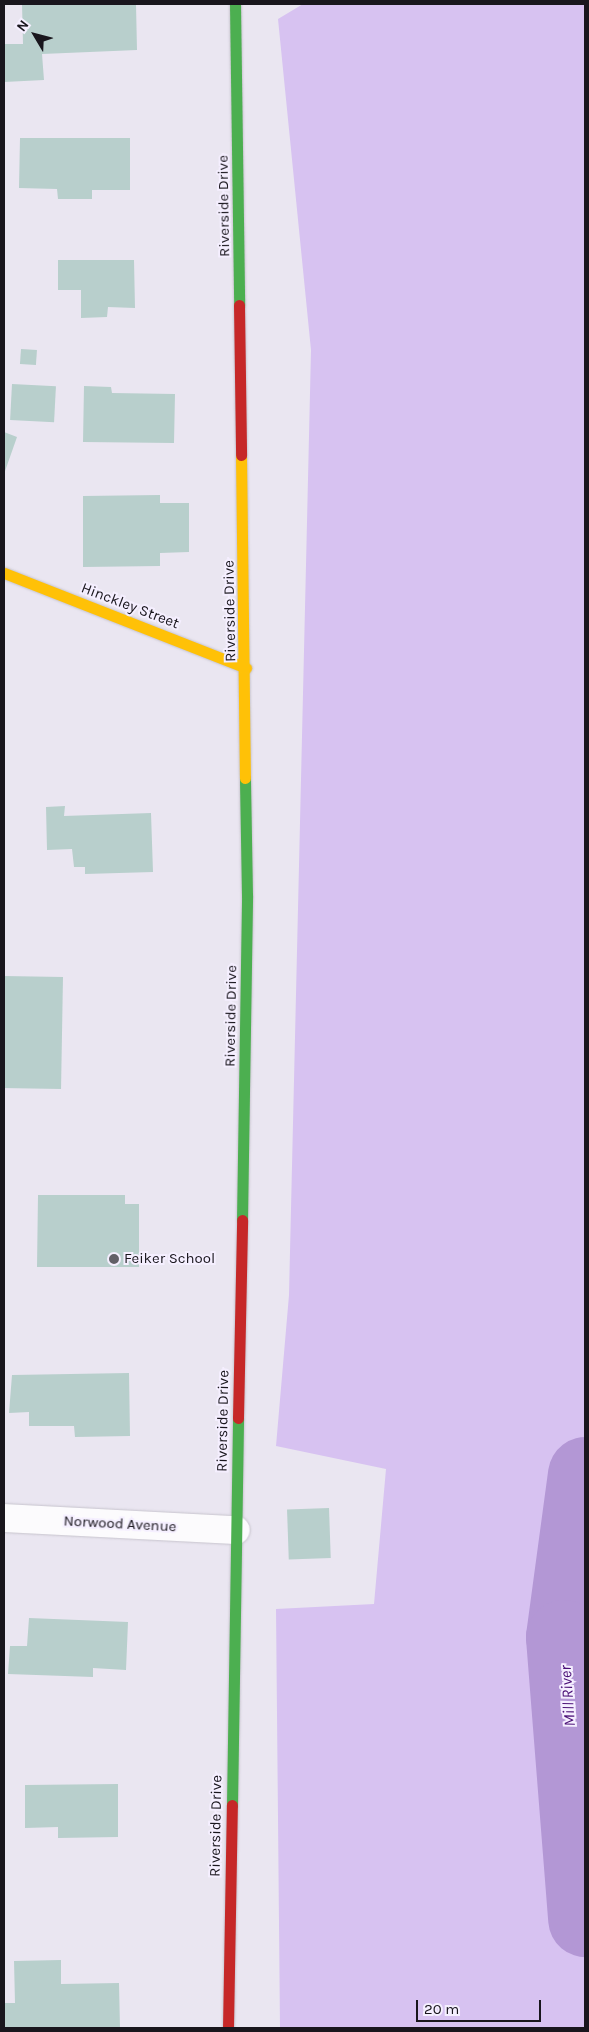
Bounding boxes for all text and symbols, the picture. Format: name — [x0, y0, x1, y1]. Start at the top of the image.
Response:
north arrow — [10, 10, 60, 60]
text: N — [13, 17, 32, 35]
street label: Riverside Drive — [214, 155, 234, 257]
street label: Riverside Drive — [220, 560, 240, 662]
street label: Hinckley Street — [79, 579, 181, 633]
street label: Riverside Drive — [221, 965, 241, 1067]
place label: Feiker School — [124, 1250, 215, 1268]
marker: Feiker School — [108, 1253, 120, 1265]
street label: Riverside Drive — [213, 1370, 233, 1472]
street label: Norwood Avenue — [63, 1512, 177, 1536]
water label: Mill River — [556, 1665, 580, 1727]
street label: Riverside Drive — [206, 1775, 226, 1877]
scale bar — [419, 1990, 544, 2022]
text: 20 m — [424, 2000, 459, 2018]

